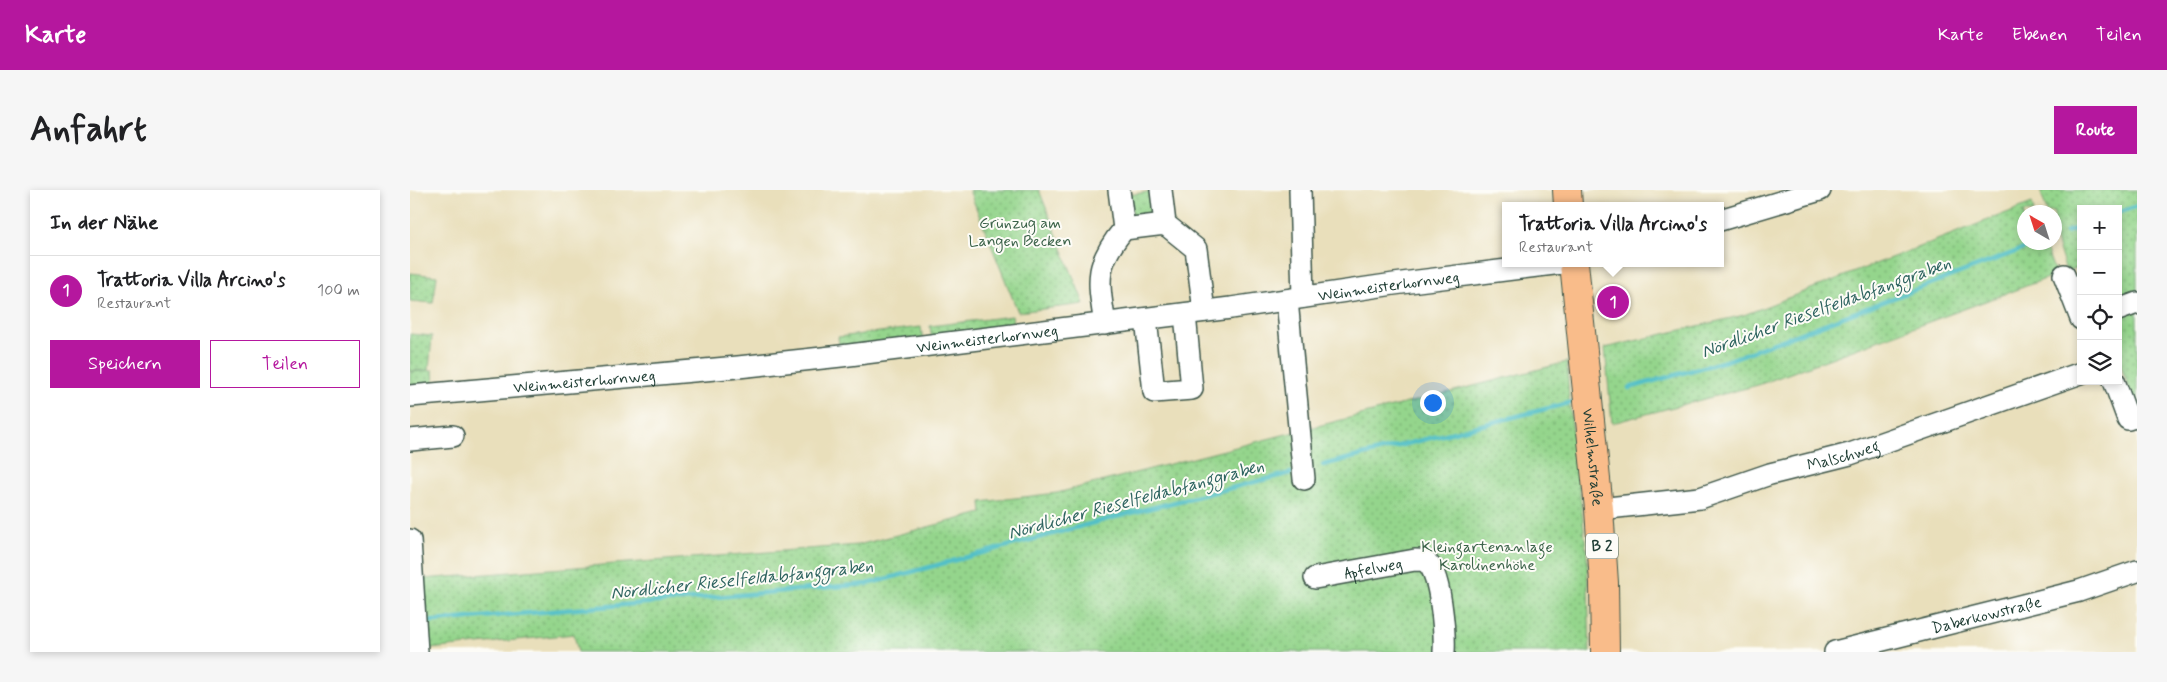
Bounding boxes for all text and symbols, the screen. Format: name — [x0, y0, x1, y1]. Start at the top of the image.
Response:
text: Karte — [25, 20, 86, 51]
text: Karte — [1938, 23, 1984, 47]
text: Ebenen — [2012, 23, 2068, 47]
text: Teilen — [2096, 23, 2142, 47]
button: Route — [2054, 106, 2137, 154]
text: Anfahrt — [30, 107, 147, 153]
popup — [1502, 202, 1724, 267]
north arrow — [2017, 205, 2062, 250]
map controls — [2077, 205, 2122, 385]
button: + — [2077, 205, 2122, 250]
text: In der Nähe — [50, 209, 158, 237]
text: Trattoria Villa Arcino's — [1519, 212, 1707, 237]
park label: Grünzug am Langen Becken — [969, 213, 1071, 253]
text: Restaurant — [1519, 237, 1593, 258]
button: − — [2077, 250, 2122, 295]
water label: Nördlicher Rieselfeldabfanggraben — [1698, 252, 1955, 366]
street label: Weinmeisterhornweg — [1317, 267, 1461, 307]
text: Trattoria Villa Arcino's — [97, 268, 285, 293]
text: 1 — [62, 280, 70, 301]
text: 100 m — [317, 280, 360, 301]
pin: 1 — [1597, 283, 1629, 321]
text: Restaurant — [97, 293, 171, 314]
button: locate — [2077, 295, 2122, 340]
street label: Weinmeisterhornweg — [915, 320, 1059, 359]
button: Speichern — [50, 340, 200, 388]
button: Teilen — [210, 340, 360, 388]
button: layers — [2077, 340, 2122, 385]
street label: Weinmeisterhornweg — [513, 365, 656, 399]
your location — [1420, 390, 1446, 416]
street label: Wilhelmstraße — [1577, 407, 1608, 507]
street label: Malschweg — [1805, 435, 1883, 476]
water label: Nördlicher Rieselfeldabfanggraben — [1006, 454, 1267, 548]
road number: B 2 — [1586, 534, 1618, 558]
park label: Kleingartenanlage Karolinenhöhe — [1421, 537, 1553, 576]
street label: Apfelweg — [1343, 553, 1404, 586]
water label: Nördlicher Rieselfeldabfanggraben — [610, 554, 875, 608]
street label: Daberkowstraße — [1930, 592, 2044, 639]

